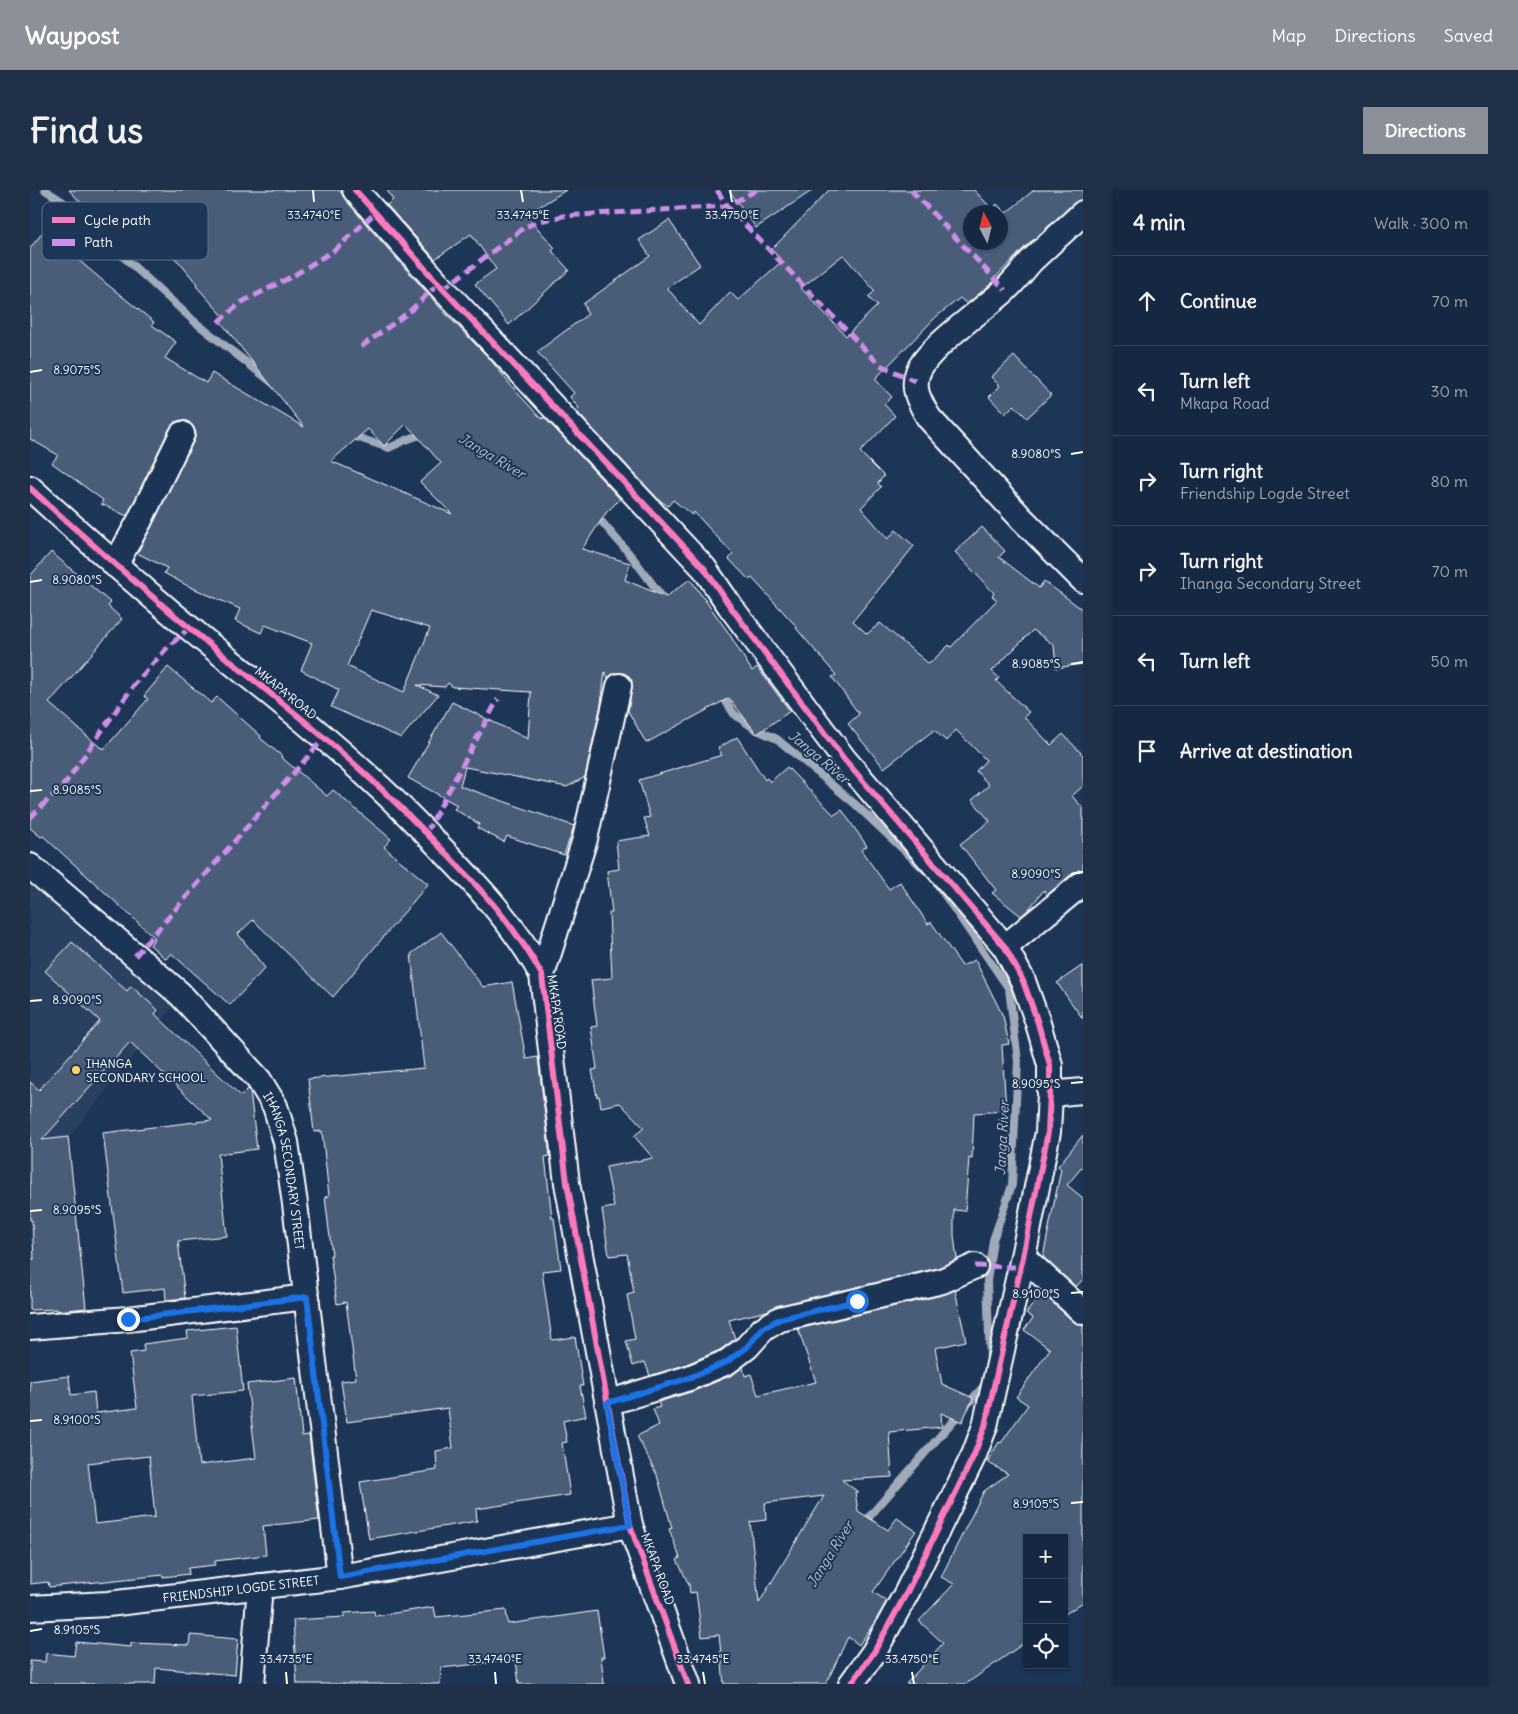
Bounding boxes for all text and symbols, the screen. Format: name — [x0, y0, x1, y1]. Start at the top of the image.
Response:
text: Waypost — [25, 20, 119, 50]
text: Map — [1271, 24, 1306, 47]
text: Directions — [1334, 24, 1416, 47]
text: Saved — [1444, 24, 1493, 47]
button: Directions — [1363, 107, 1488, 154]
text: Find us — [30, 108, 143, 152]
legend — [42, 202, 208, 260]
north arrow — [963, 205, 1008, 250]
text: 33.4740°E — [287, 207, 341, 222]
text: 33.4745°E — [496, 207, 550, 222]
text: 33.4750°E — [705, 207, 759, 222]
text: 4 min — [1133, 209, 1185, 236]
text: Cycle path — [84, 211, 151, 229]
text: Walk · 300 m — [1374, 213, 1468, 233]
text: Path — [84, 233, 113, 251]
icon: ahead — [1133, 287, 1161, 315]
text: Continue — [1180, 289, 1257, 313]
text: 70 m — [1432, 291, 1468, 311]
text: 8.9075°S — [53, 362, 101, 377]
text: Turn left — [1180, 369, 1250, 393]
icon: left — [1133, 377, 1161, 405]
text: 30 m — [1431, 381, 1468, 401]
text: Mkapa Road — [1180, 393, 1270, 413]
water label: Janga River — [455, 429, 530, 484]
text: 8.9080°S — [1011, 446, 1061, 461]
text: Turn right — [1180, 459, 1263, 483]
icon: right — [1133, 467, 1161, 495]
text: 80 m — [1430, 471, 1468, 491]
text: Friendship Logde Street — [1180, 483, 1350, 503]
text: Turn right — [1180, 549, 1263, 573]
icon: right — [1133, 557, 1161, 585]
text: 70 m — [1432, 561, 1468, 581]
text: 8.9080°S — [52, 572, 102, 587]
text: Ihanga Secondary Street — [1180, 573, 1361, 593]
icon: left — [1133, 647, 1161, 675]
text: Turn left — [1180, 649, 1250, 673]
text: 50 m — [1430, 651, 1468, 671]
text: 8.9085°S — [1012, 656, 1061, 671]
street label: MKAPA ROAD — [252, 663, 320, 723]
water label: Janga River — [785, 726, 855, 789]
icon: arrive — [1133, 737, 1161, 765]
text: Arrive at destination — [1180, 739, 1353, 763]
text: 8.9085°S — [53, 782, 102, 797]
text: 8.9090°S — [1011, 866, 1061, 881]
street label: MKAPA ROAD — [544, 974, 570, 1050]
text: 8.9090°S — [52, 992, 102, 1007]
place label: IHANGA SECONDARY SCHOOL — [86, 1056, 207, 1085]
marker: IHANGA SECONDARY SCHOOL — [70, 1064, 82, 1076]
text: 8.9095°S — [1012, 1076, 1061, 1091]
street label: IHANGA SECONDARY STREET — [260, 1089, 308, 1251]
water label: Janga River — [991, 1098, 1013, 1176]
text: 8.9095°S — [53, 1202, 102, 1217]
text: 8.9100°S — [1012, 1286, 1060, 1301]
route start — [846, 1290, 869, 1313]
route end — [117, 1308, 140, 1331]
text: 8.9100°S — [53, 1412, 101, 1427]
text: 8.9105°S — [1013, 1496, 1060, 1511]
water label: Janga River — [803, 1516, 859, 1590]
street label: MKAPA ROAD — [638, 1531, 678, 1607]
map controls — [1023, 1534, 1068, 1669]
button: + — [1023, 1534, 1068, 1579]
street label: FRIENDSHIP LOGDE STREET — [162, 1572, 320, 1605]
button: − — [1023, 1579, 1068, 1624]
text: 8.9105°S — [54, 1622, 101, 1637]
button: locate — [1023, 1624, 1068, 1669]
text: 33.4735°E — [259, 1651, 313, 1666]
text: 33.4740°E — [468, 1651, 522, 1666]
text: 33.4745°E — [676, 1651, 730, 1666]
text: 33.4750°E — [885, 1651, 939, 1666]

